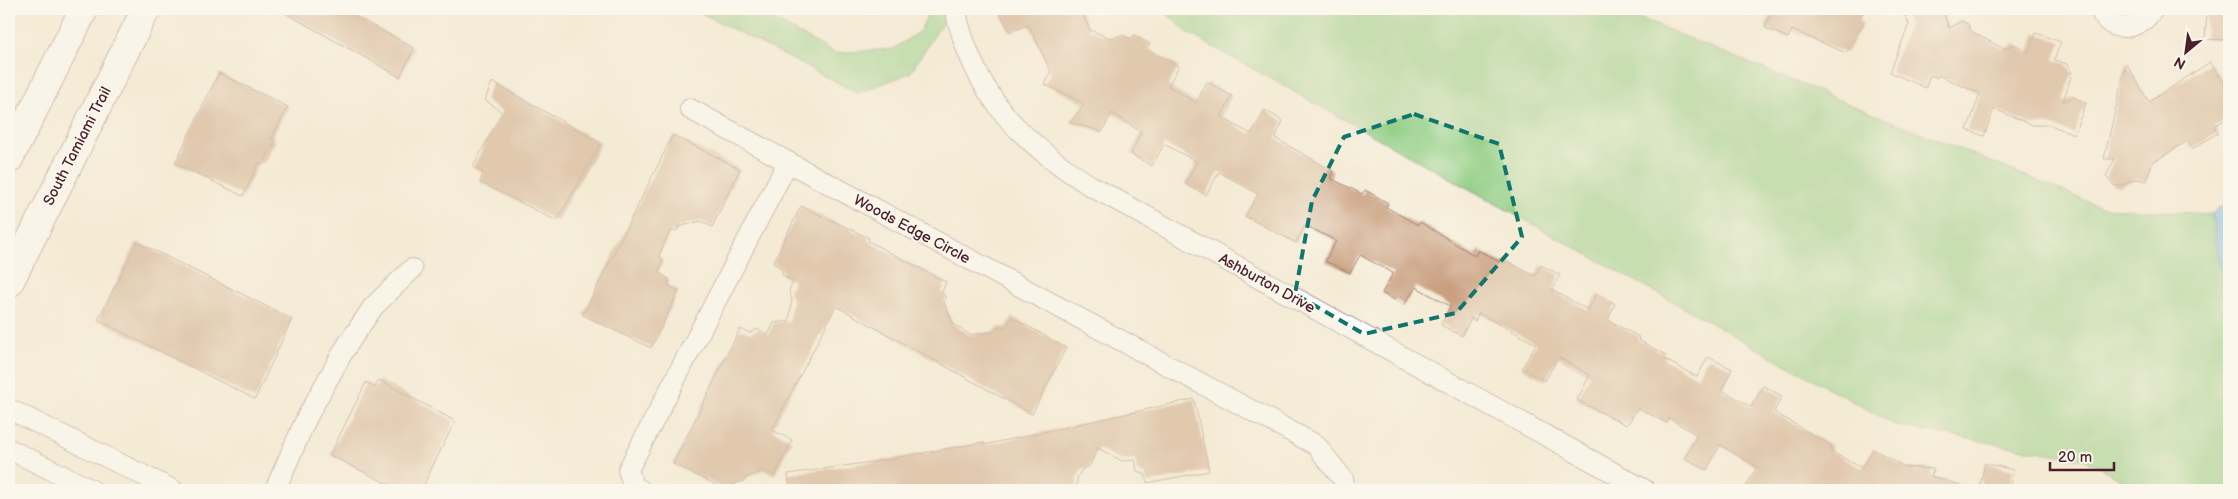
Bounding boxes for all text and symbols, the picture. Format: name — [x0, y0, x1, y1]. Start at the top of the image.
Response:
north arrow — [2160, 28, 2210, 78]
text: N — [2171, 53, 2189, 73]
street label: South Tamiami Trail — [39, 84, 116, 209]
street label: Woods Edge Circle — [850, 191, 973, 268]
street label: Ashburton Drive — [1215, 249, 1318, 318]
scale bar — [2050, 439, 2114, 471]
text: 20 m — [2058, 448, 2092, 467]

